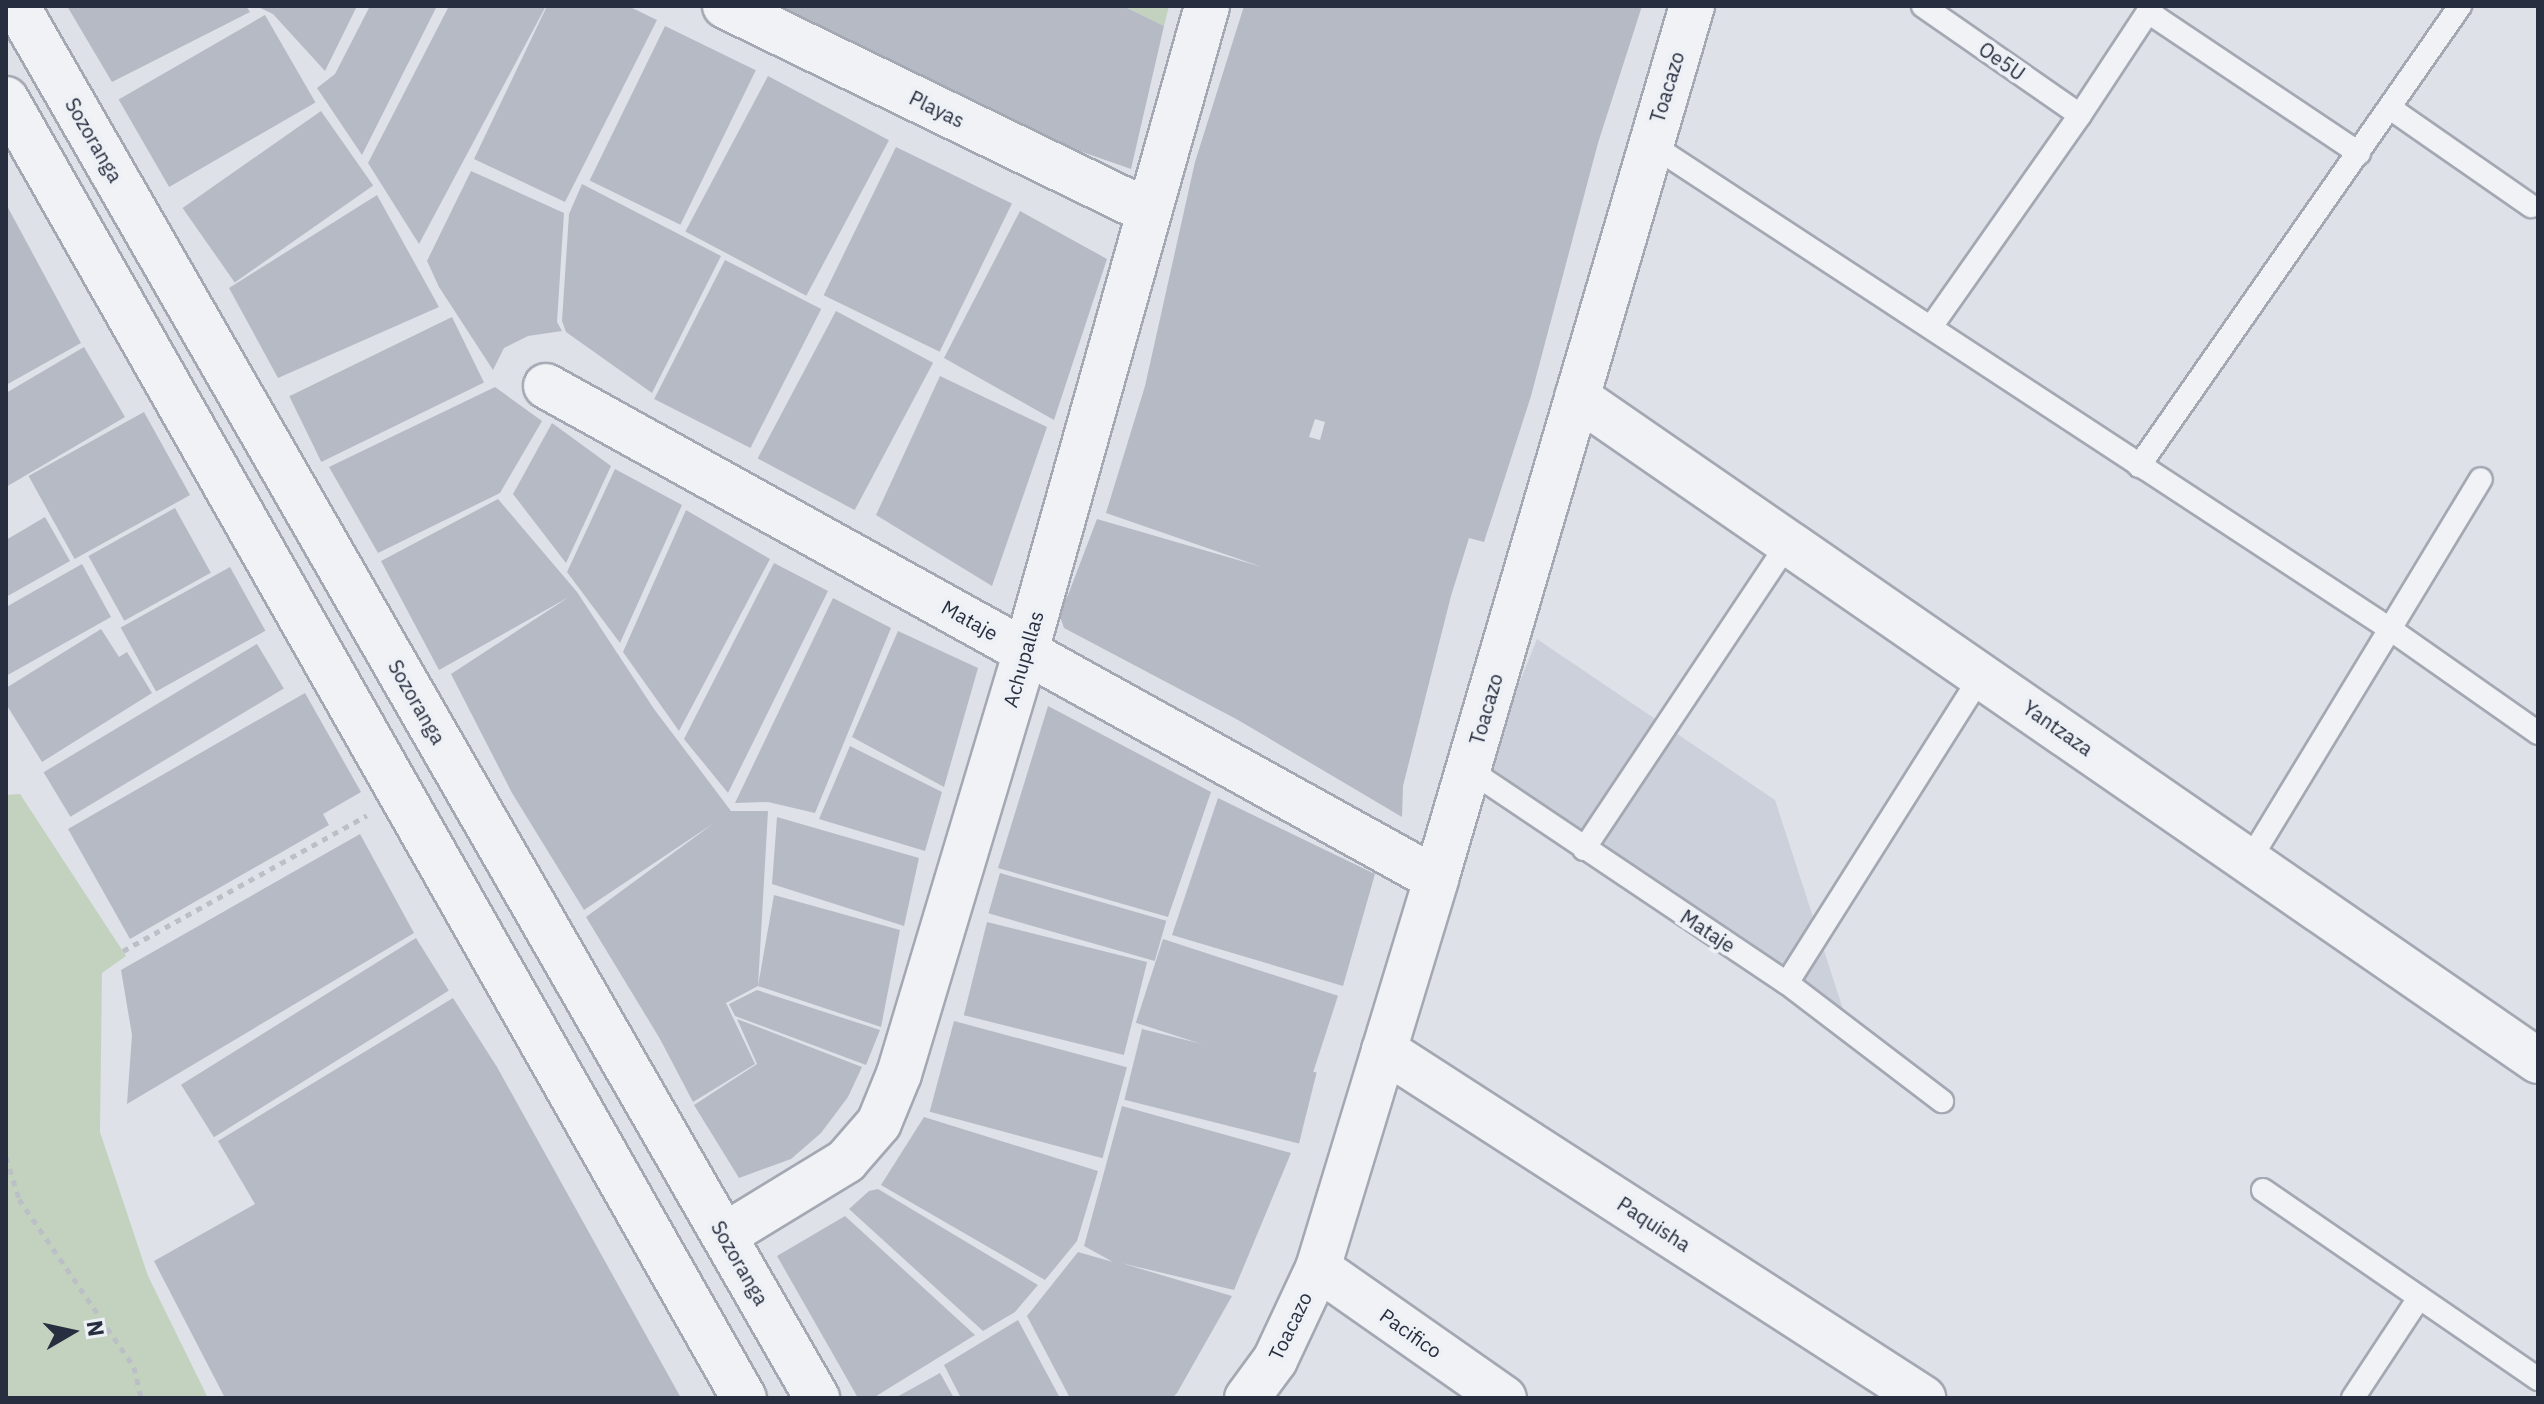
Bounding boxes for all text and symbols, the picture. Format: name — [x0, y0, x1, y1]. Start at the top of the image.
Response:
street label: Oe5U — [1974, 37, 2030, 85]
street label: Toacazo — [1645, 49, 1689, 125]
street label: Playas — [906, 85, 968, 133]
street label: Sozoranga — [60, 94, 128, 186]
street label: Mataje — [938, 595, 1002, 645]
street label: Achupallas — [998, 608, 1048, 710]
street label: Sozoranga — [383, 656, 451, 748]
street label: Toacazo — [1464, 671, 1508, 747]
street label: Yantzaza — [2018, 695, 2098, 761]
street label: Mataje — [1676, 904, 1740, 958]
street label: Paquisha — [1613, 1192, 1695, 1256]
street label: Sozoranga — [706, 1217, 774, 1309]
street label: Toacazo — [1263, 1288, 1317, 1364]
north arrow — [32, 1292, 112, 1372]
street label: Pacifico — [1375, 1303, 1447, 1363]
text: N — [81, 1318, 112, 1338]

